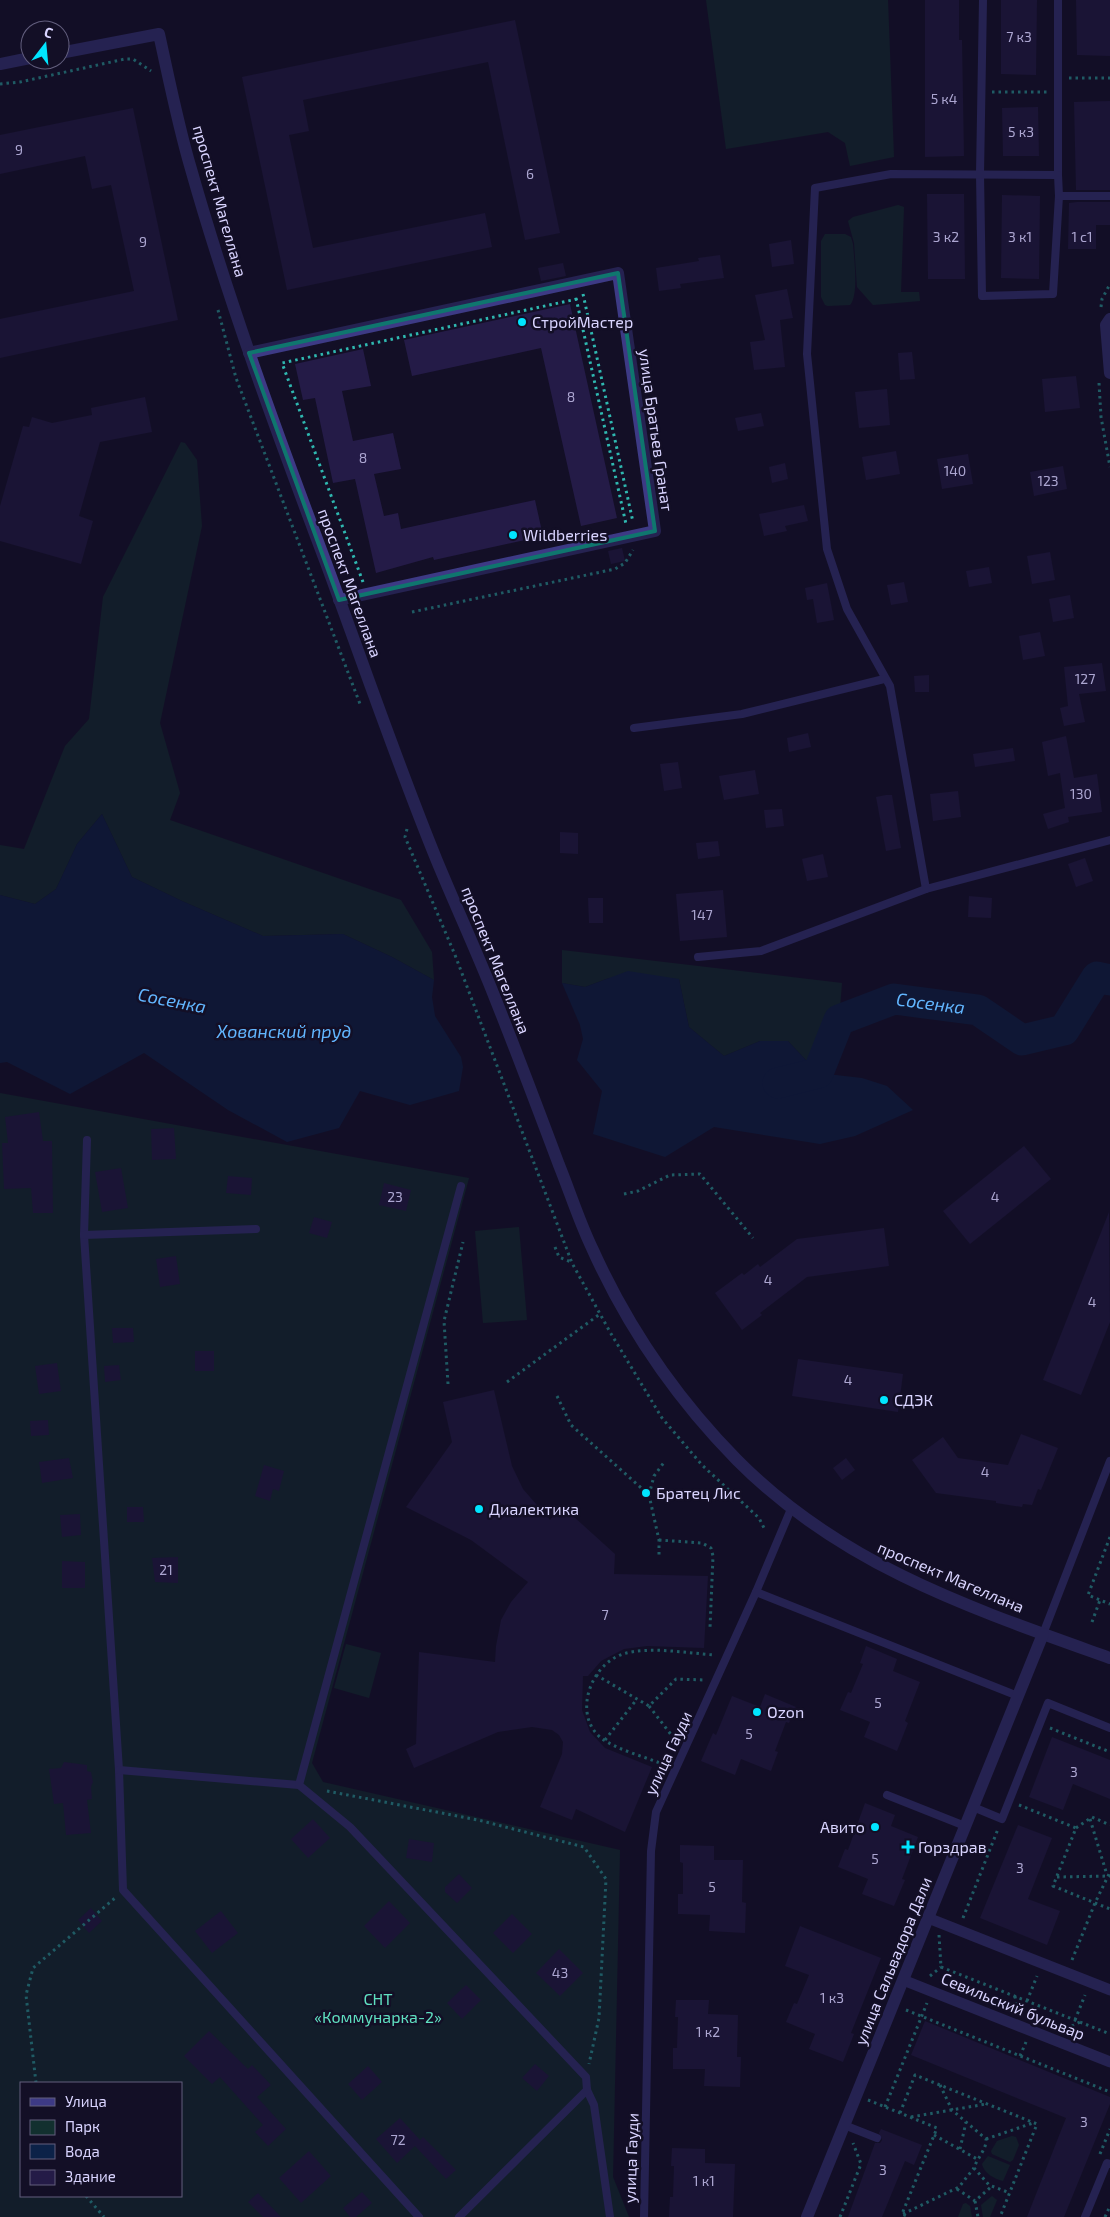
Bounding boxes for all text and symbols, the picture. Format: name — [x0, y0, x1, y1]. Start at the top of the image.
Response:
north arrow — [20, 20, 70, 70]
text: С — [42, 23, 55, 41]
house number: 7 к3 — [1006, 28, 1032, 45]
house number: 5 к4 — [931, 90, 957, 107]
street label: проспект Магеллана — [190, 123, 251, 279]
house number: 5 к3 — [1008, 123, 1034, 140]
house number: 9 — [15, 141, 23, 158]
house number: 6 — [526, 165, 534, 182]
house number: 3 к2 — [933, 228, 959, 245]
house number: 3 к1 — [1008, 228, 1032, 245]
house number: 1 с1 — [1071, 228, 1093, 245]
house number: 9 — [139, 233, 147, 250]
place label: СтройМастер — [532, 312, 633, 331]
marker: СтройМастер — [516, 316, 528, 328]
street label: улица Братьев Гранат — [635, 347, 677, 513]
house number: 8 — [567, 388, 575, 405]
house number: 8 — [359, 449, 367, 466]
house number: 140 — [944, 462, 966, 479]
house number: 123 — [1037, 472, 1059, 489]
street label: проспект Магеллана — [315, 506, 386, 660]
place label: Wildberries — [523, 525, 607, 544]
marker: Wildberries — [507, 529, 519, 541]
house number: 127 — [1075, 670, 1095, 687]
house number: 130 — [1070, 785, 1092, 802]
street label: проспект Магеллана — [458, 883, 535, 1036]
house number: 147 — [691, 906, 713, 923]
water label: Сосенка — [136, 983, 208, 1017]
water label: Сосенка — [895, 987, 966, 1018]
water label: Хованский пруд — [215, 1020, 352, 1042]
house number: 23 — [387, 1188, 403, 1205]
house number: 4 — [991, 1188, 999, 1205]
house number: 4 — [764, 1271, 772, 1288]
house number: 4 — [1088, 1293, 1096, 1310]
house number: 4 — [844, 1371, 852, 1388]
place label: СДЭК — [894, 1390, 933, 1409]
marker: СДЭК — [878, 1394, 890, 1406]
house number: 4 — [981, 1463, 989, 1480]
place label: Братец Лис — [656, 1483, 741, 1502]
marker: Братец Лис — [640, 1487, 652, 1499]
place label: Диалектика — [489, 1499, 579, 1518]
marker: Диалектика — [473, 1503, 485, 1515]
street label: проспект Магеллана — [875, 1537, 1027, 1616]
house number: 21 — [159, 1561, 173, 1578]
house number: 7 — [601, 1606, 609, 1623]
house number: 5 — [874, 1694, 882, 1711]
place label: Ozon — [767, 1702, 804, 1721]
marker: Ozon — [751, 1706, 763, 1718]
street label: улица Гауди — [640, 1708, 696, 1798]
house number: 5 — [745, 1725, 753, 1742]
house number: 3 — [1070, 1763, 1078, 1780]
place label: Авито — [820, 1817, 865, 1836]
marker: Авито — [869, 1821, 881, 1833]
place label: Горздрав — [918, 1837, 987, 1856]
marker: Горздрав — [902, 1841, 914, 1853]
house number: 5 — [871, 1850, 879, 1867]
house number: 3 — [1016, 1859, 1024, 1876]
street label: улица Сальвадора Дали — [850, 1874, 936, 2048]
house number: 5 — [708, 1878, 716, 1895]
house number: 43 — [552, 1964, 568, 1981]
street label: Севильский бульвар — [938, 1968, 1088, 2044]
park label: СНТ «Коммунарка-2» — [314, 1989, 442, 2027]
house number: 1 к3 — [820, 1989, 844, 2006]
house number: 1 к2 — [696, 2023, 720, 2040]
legend — [20, 2082, 182, 2197]
text: Улица — [65, 2092, 107, 2110]
street label: улица Гауди — [619, 2113, 643, 2203]
house number: 3 — [1080, 2113, 1088, 2130]
text: Парк — [65, 2117, 100, 2135]
house number: 72 — [390, 2131, 406, 2148]
text: Вода — [65, 2142, 100, 2160]
house number: 3 — [879, 2161, 887, 2178]
text: Здание — [65, 2167, 116, 2185]
house number: 1 к1 — [693, 2172, 715, 2189]

